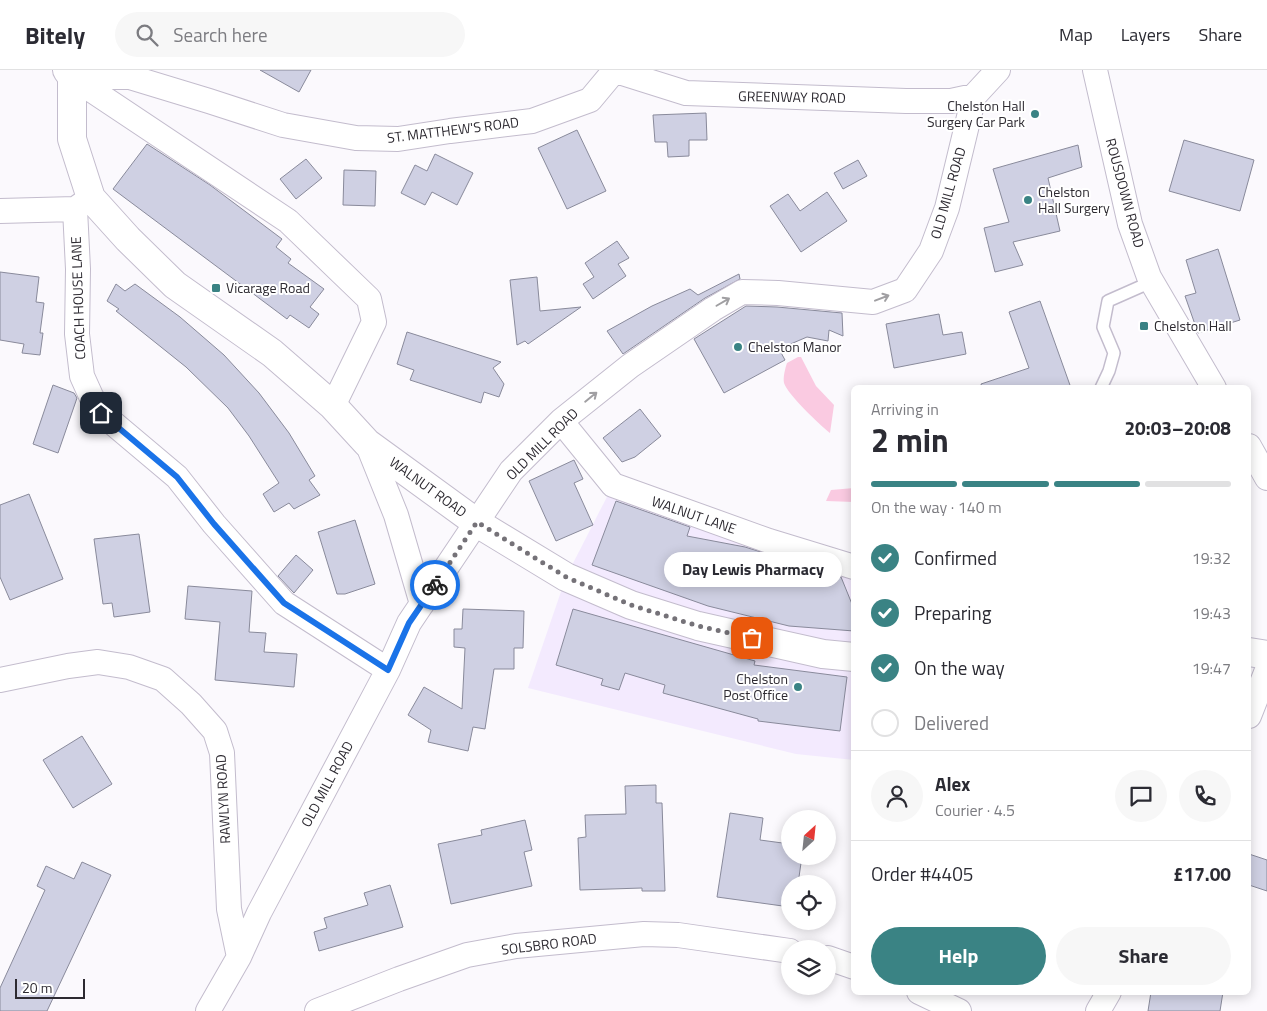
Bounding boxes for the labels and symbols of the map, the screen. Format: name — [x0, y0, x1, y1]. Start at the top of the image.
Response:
street label: GREENWAY ROAD — [738, 85, 846, 108]
place label: Chelston Hall Surgery Car Park — [927, 95, 1025, 132]
marker: Chelston Hall Surgery Car Park — [1029, 108, 1041, 120]
street label: ST. MATTHEW'S ROAD — [386, 111, 520, 148]
street label: ROUSDOWN ROAD — [1101, 136, 1150, 250]
street label: OLD MILL ROAD — [924, 144, 971, 241]
place label: Chelston Hall Surgery — [1038, 181, 1110, 218]
marker: Chelston Hall Surgery — [1022, 194, 1034, 206]
street label: COACH HOUSE LANE — [65, 236, 90, 360]
place label: Vicarage Road — [226, 277, 310, 298]
marker: Vicarage Road — [210, 282, 222, 294]
one-way arrow — [874, 293, 889, 302]
one-way arrow — [716, 297, 730, 307]
place label: Chelston Hall — [1154, 315, 1232, 336]
marker: Chelston Hall — [1138, 320, 1150, 332]
place label: Chelston Manor — [748, 336, 842, 357]
marker: Chelston Manor — [732, 341, 744, 353]
pin — [80, 392, 122, 434]
one-way arrow — [585, 392, 598, 403]
street label: OLD MILL ROAD — [501, 403, 583, 485]
street label: WALNUT ROAD — [385, 451, 471, 522]
street label: WALNUT LANE — [649, 490, 740, 539]
callout: Day Lewis Pharmacy — [663, 553, 841, 588]
courier — [410, 560, 460, 610]
pin — [731, 617, 773, 659]
place label: Chelston Post Office — [723, 668, 788, 705]
marker: Chelston Post Office — [792, 681, 804, 693]
street label: OLD MILL ROAD — [295, 737, 358, 831]
street label: RAWLYN ROAD — [210, 754, 235, 844]
north arrow — [781, 810, 836, 865]
street label: SOLSBRO ROAD — [500, 927, 598, 960]
scale bar — [15, 976, 85, 999]

